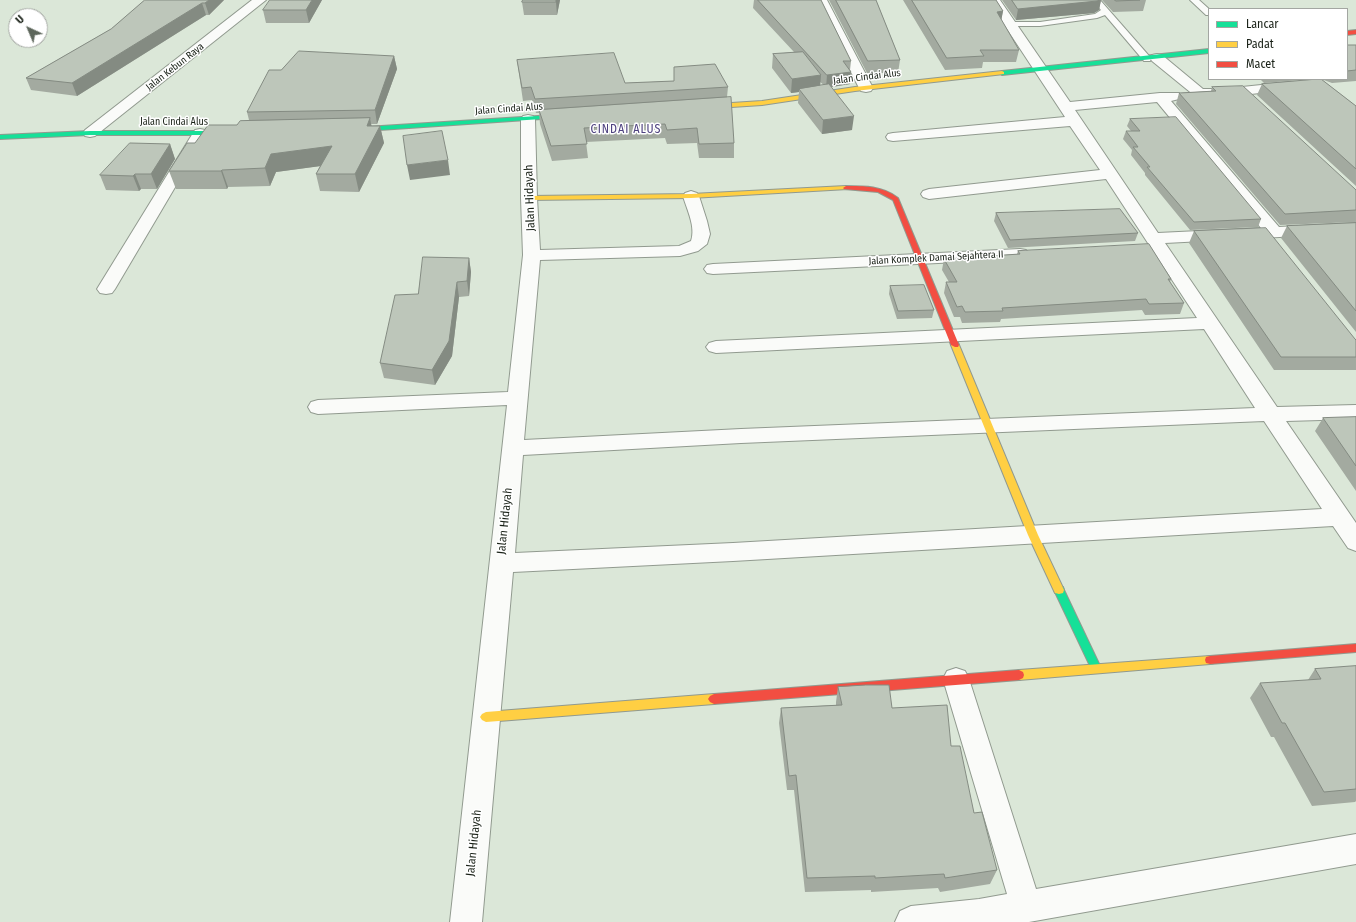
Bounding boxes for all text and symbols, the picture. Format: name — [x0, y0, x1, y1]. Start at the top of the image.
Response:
north arrow — [8, 8, 48, 48]
legend — [1208, 8, 1348, 80]
text: U — [13, 13, 27, 27]
text: Lancar — [1246, 17, 1279, 31]
text: Padat — [1246, 37, 1274, 51]
street label: Jalan Kebun Raya — [144, 41, 206, 93]
text: Macet — [1246, 57, 1275, 71]
street label: Jalan Cindai Alus — [833, 67, 901, 87]
street label: Jalan Cindai Alus — [475, 101, 543, 117]
street label: Jalan Cindai Alus — [140, 116, 208, 128]
district label: CINDAI ALUS — [591, 123, 661, 137]
street label: Jalan Hidayah — [522, 164, 538, 232]
street label: Jalan Komplek Damai Sejahtera II — [868, 248, 1004, 268]
street label: Jalan Hidayah — [494, 487, 516, 555]
street label: Jalan Hidayah — [463, 809, 485, 877]

